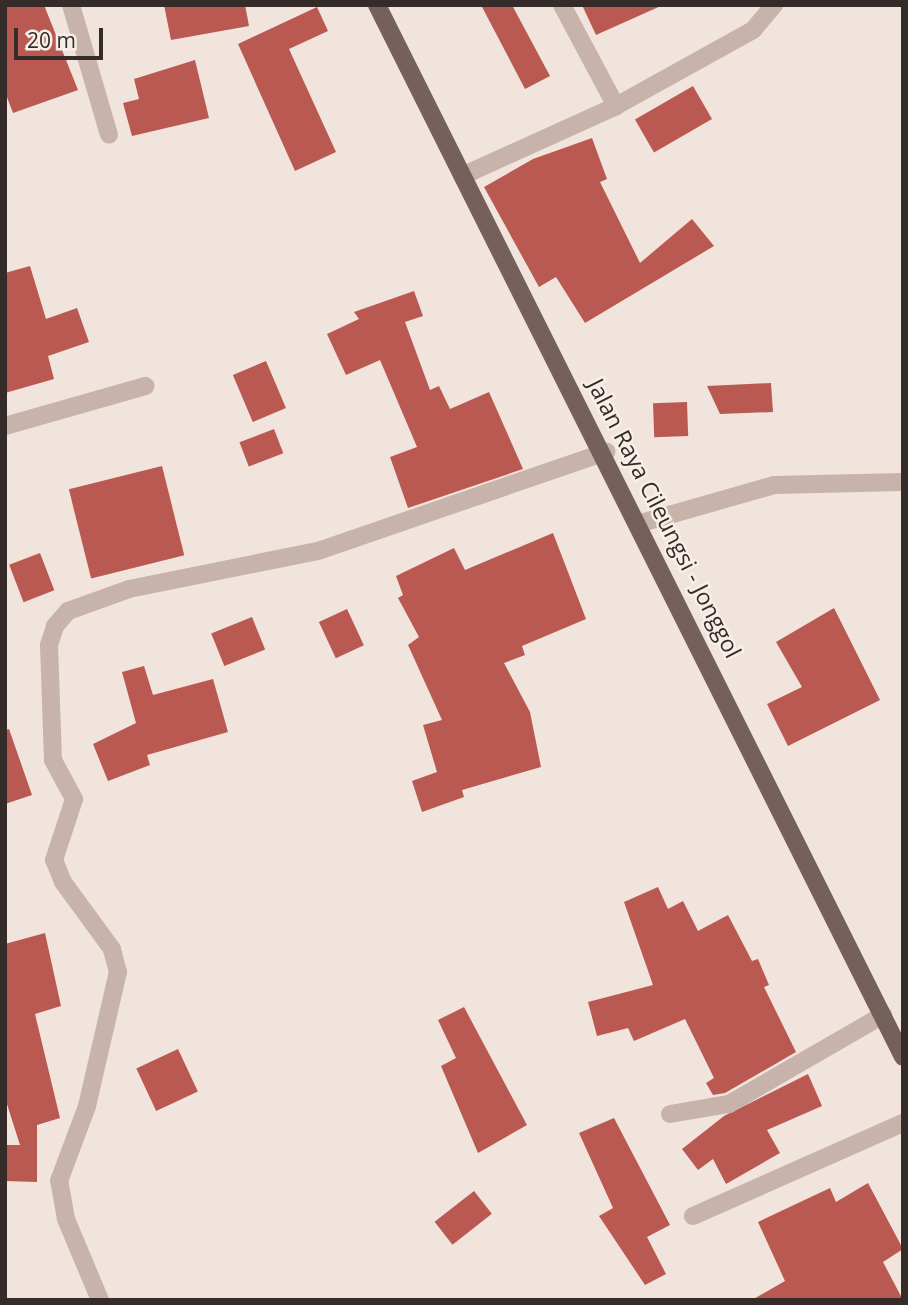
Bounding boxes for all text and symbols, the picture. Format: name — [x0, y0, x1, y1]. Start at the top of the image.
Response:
scale bar — [18, 14, 107, 58]
text: 20 m — [27, 26, 76, 54]
street label: Jalan Raya Cileungsi - Jonggol — [582, 374, 748, 662]

